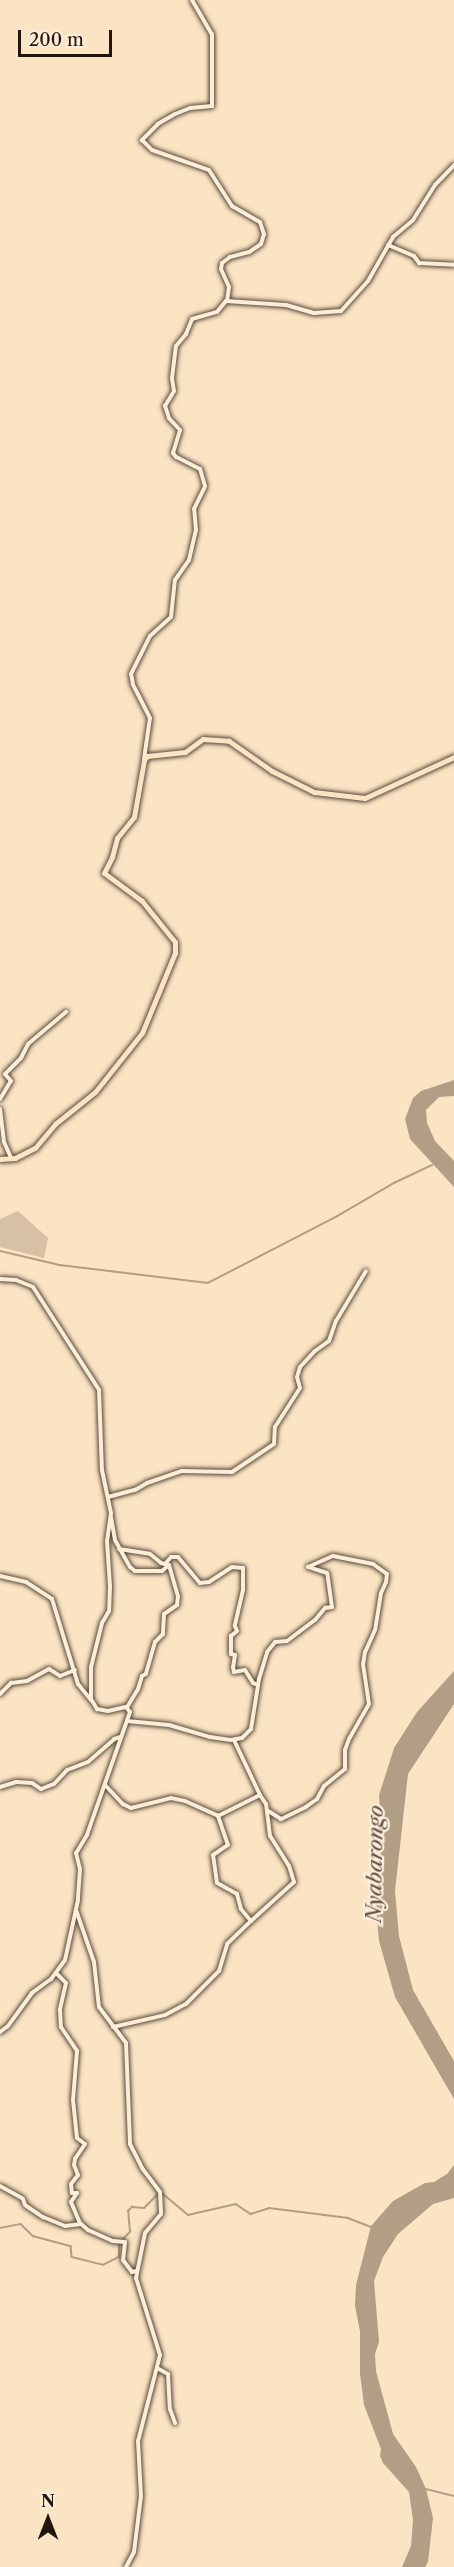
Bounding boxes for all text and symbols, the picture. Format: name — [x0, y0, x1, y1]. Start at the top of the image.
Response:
scale bar — [21, 18, 116, 56]
text: 200 m — [29, 29, 84, 51]
water label: Nyabarongo — [361, 1805, 389, 1923]
north arrow — [18, 2489, 78, 2549]
text: N — [41, 2491, 55, 2511]

